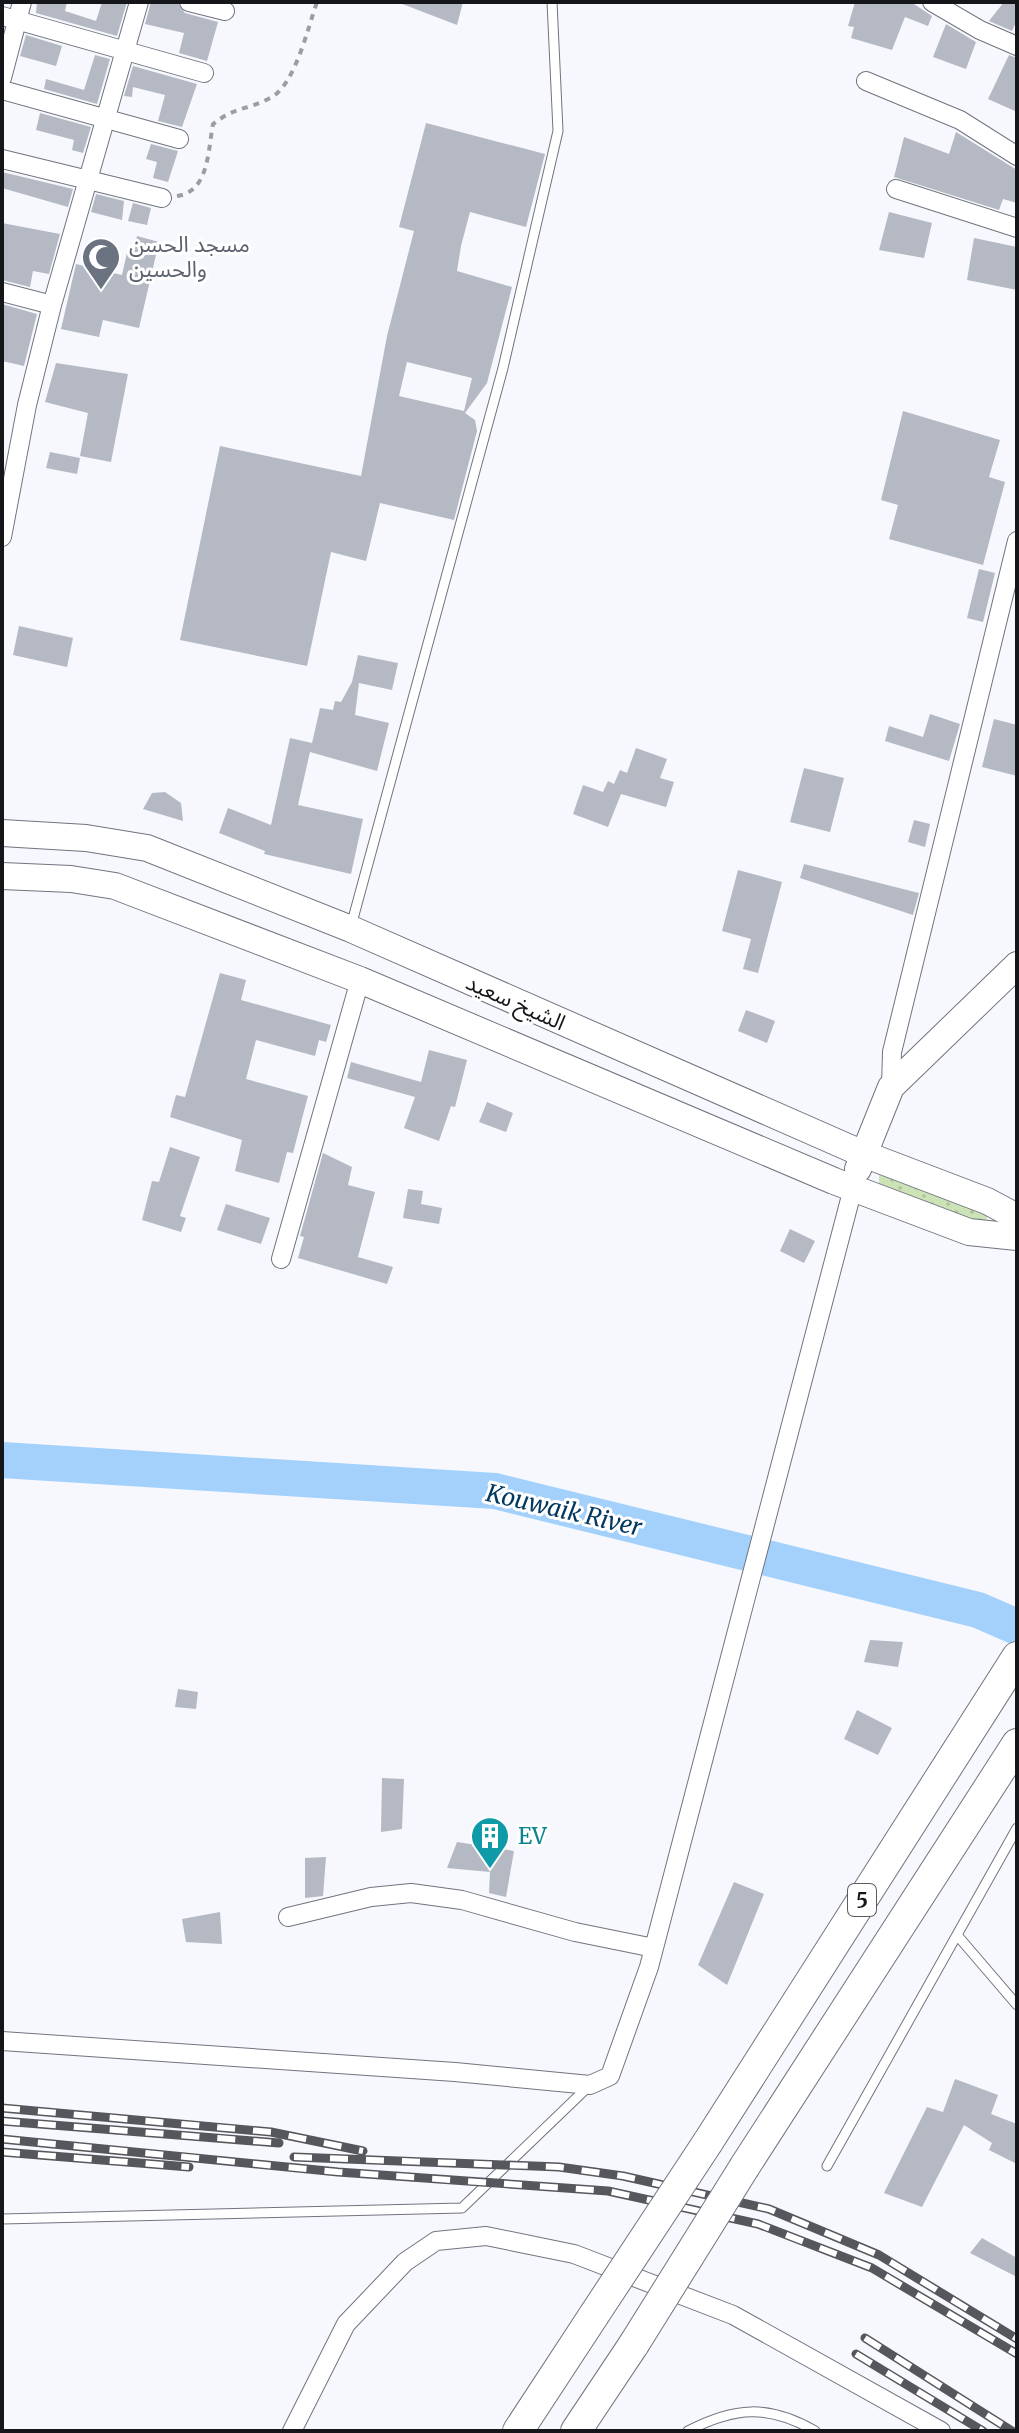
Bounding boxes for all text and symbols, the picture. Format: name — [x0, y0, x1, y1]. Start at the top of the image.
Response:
place label: مسجد الحسن والحسين — [129, 230, 250, 283]
mosque icon: مسجد الحسن والحسين — [80, 236, 122, 291]
street label: الشيخ سعيد — [461, 968, 570, 1039]
water label: Kouwaik River — [482, 1477, 646, 1543]
building icon: EV — [469, 1815, 511, 1870]
place label: EV — [518, 1822, 548, 1850]
road number: 5 — [848, 1884, 876, 1916]

